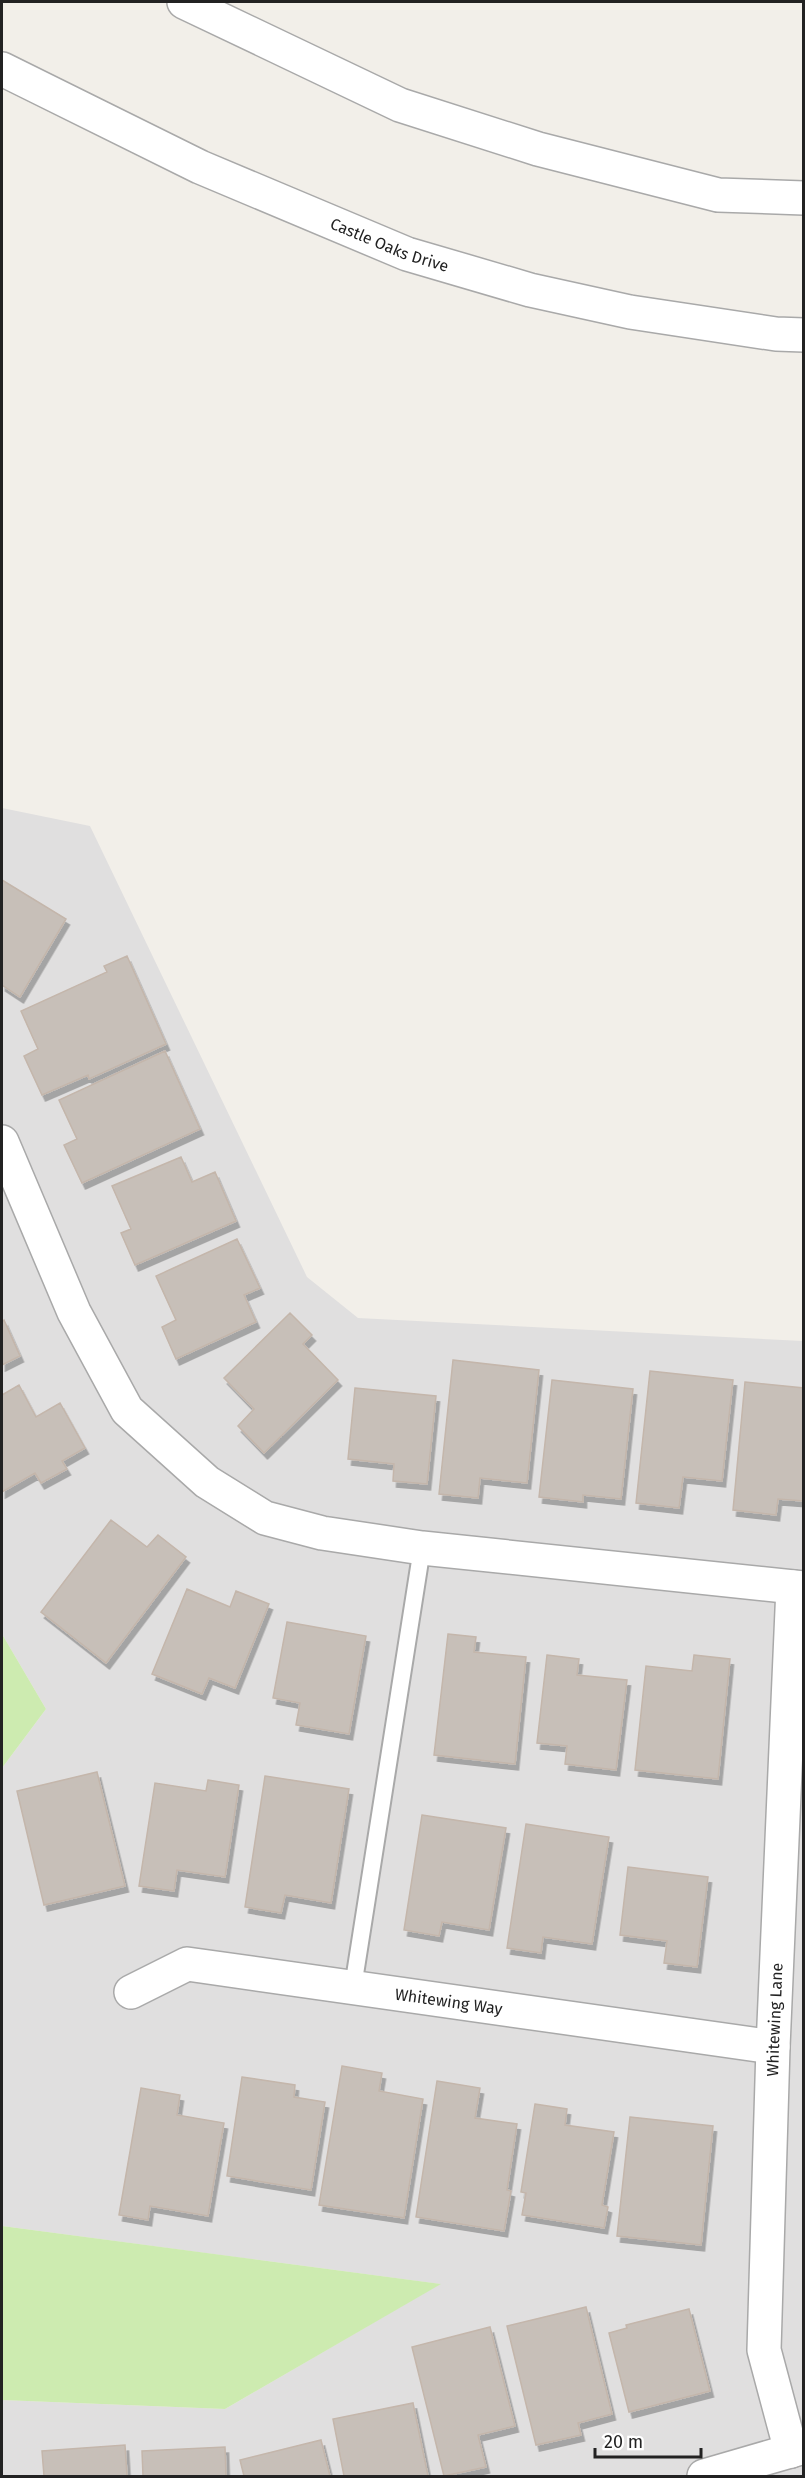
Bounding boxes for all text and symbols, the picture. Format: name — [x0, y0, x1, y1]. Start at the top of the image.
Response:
street label: Castle Oaks Drive — [328, 213, 451, 275]
street label: Whitewing Lane — [763, 1962, 786, 2077]
street label: Whitewing Way — [394, 1984, 504, 2018]
scale bar — [595, 2421, 702, 2459]
text: 20 m — [604, 2431, 643, 2453]

